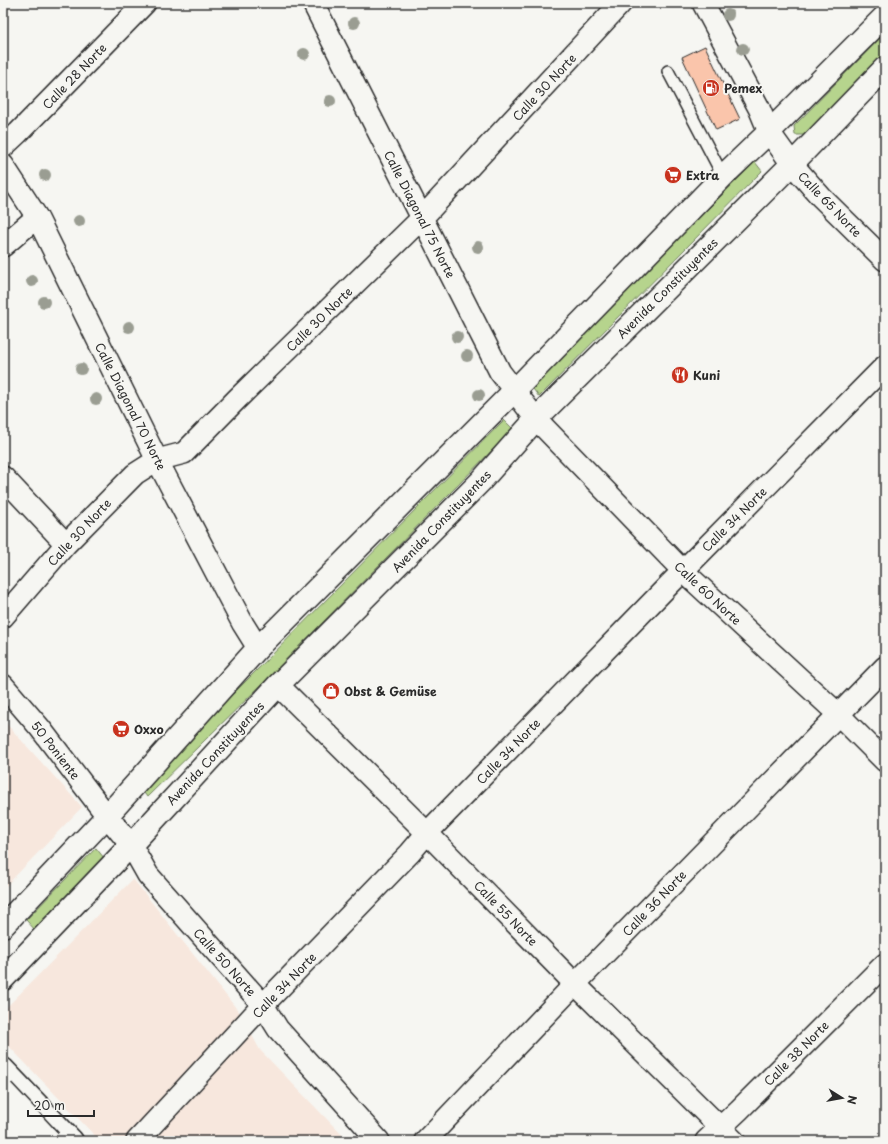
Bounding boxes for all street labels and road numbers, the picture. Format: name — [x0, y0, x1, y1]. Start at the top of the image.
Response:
street label: Calle 28 Norte — [38, 39, 110, 113]
street label: Calle 30 Norte — [508, 49, 580, 125]
street label: Calle Diagonal 75 Norte — [380, 147, 460, 281]
street label: Calle 65 Norte — [794, 167, 866, 241]
street label: Avenida Constituyentes — [613, 233, 722, 342]
street label: Calle 30 Norte — [282, 283, 356, 355]
street label: Calle Diagonal 70 Norte — [91, 339, 171, 473]
street label: Avenida Constituyentes — [387, 466, 495, 576]
street label: Calle 34 Norte — [697, 482, 771, 556]
street label: Calle 30 Norte — [43, 494, 115, 570]
street label: Calle 60 Norte — [670, 557, 746, 629]
street label: Avenida Constituyentes — [162, 697, 268, 809]
street label: Calle 34 Norte — [472, 714, 544, 788]
street label: 50 Poniente — [27, 717, 85, 783]
street label: Calle 36 Norte — [618, 866, 690, 940]
street label: Calle 55 Norte — [470, 876, 542, 950]
street label: Calle 50 Norte — [189, 924, 261, 1000]
street label: Calle 34 Norte — [248, 948, 320, 1022]
street label: Calle 38 Norte — [759, 1016, 833, 1090]

